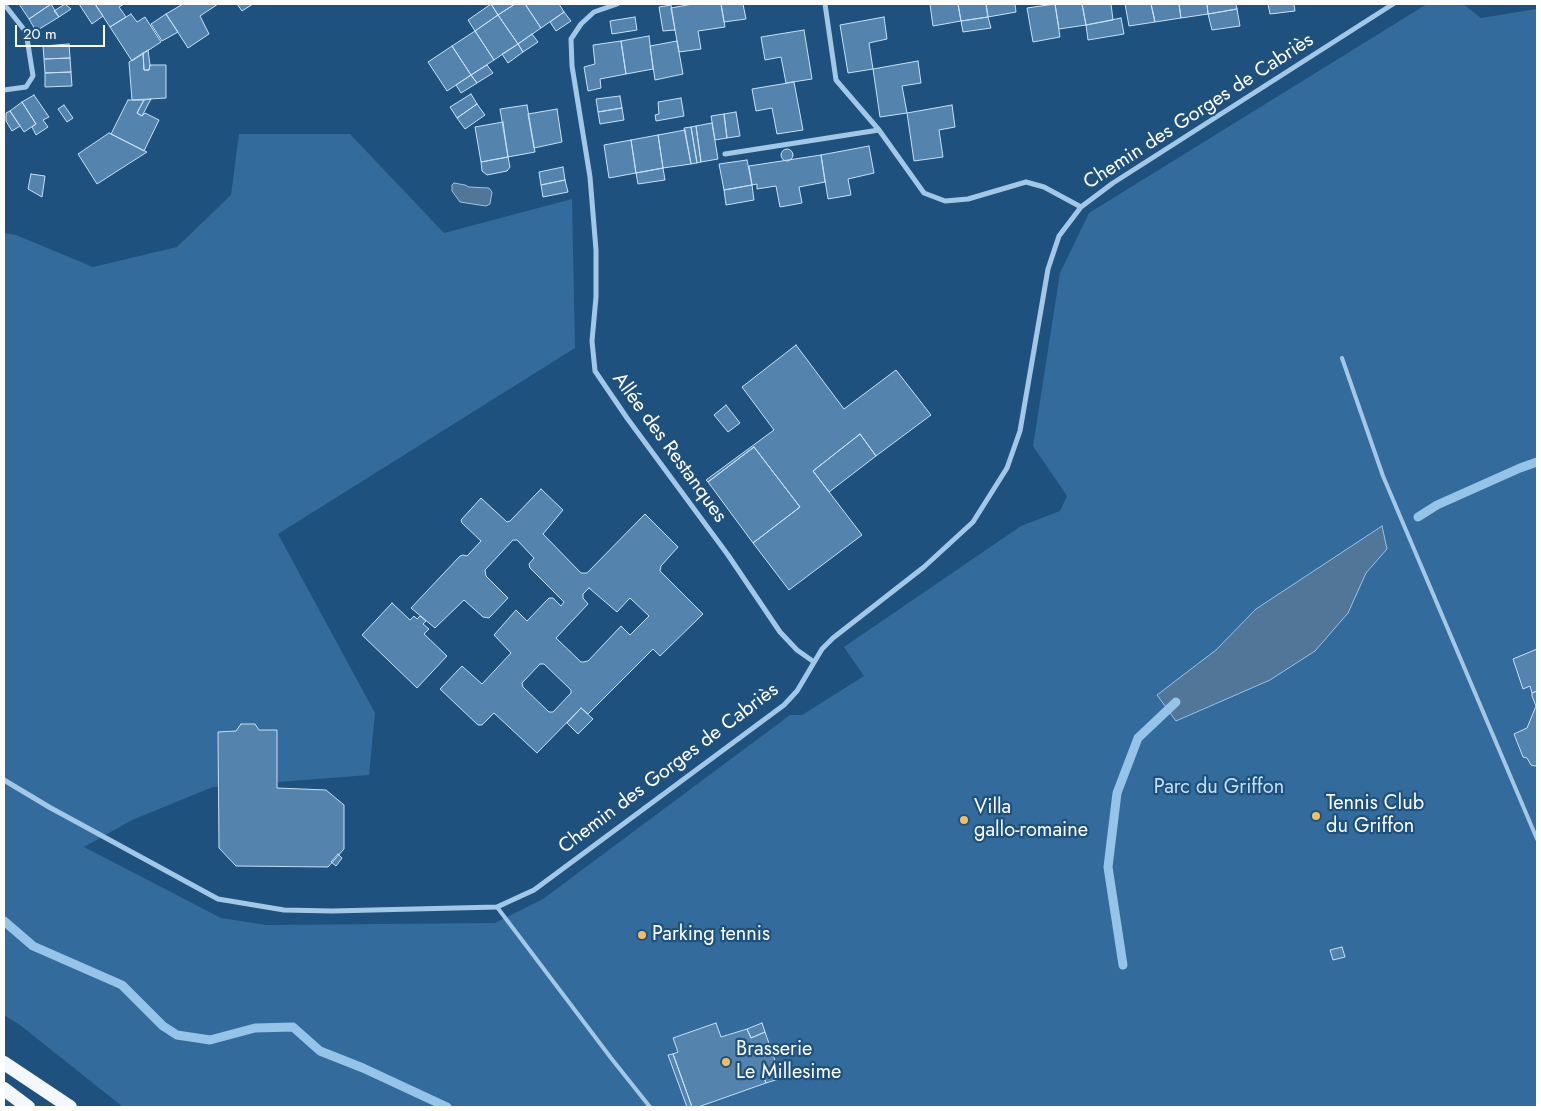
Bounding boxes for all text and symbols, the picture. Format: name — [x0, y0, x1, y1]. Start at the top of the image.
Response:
scale bar — [18, 15, 108, 47]
text: 20 m — [23, 23, 57, 45]
street label: Chemin des Gorges de Cabriès — [1080, 29, 1318, 195]
street label: Allée des Restanques — [607, 368, 731, 528]
street label: Chemin des Gorges de Cabriès — [554, 678, 784, 860]
park label: Parc du Griffon — [1154, 776, 1284, 800]
place label: Tennis Club du Griffon — [1326, 792, 1424, 839]
place label: Villa gallo-romaine — [974, 796, 1088, 843]
marker: Tennis Club du Griffon — [1310, 810, 1322, 822]
marker: Villa gallo-romaine — [958, 814, 970, 826]
place label: Parking tennis — [652, 923, 770, 947]
marker: Parking tennis — [636, 929, 648, 941]
place label: Brasserie Le Millesime — [736, 1038, 841, 1085]
marker: Brasserie Le Millesime — [720, 1056, 732, 1068]

